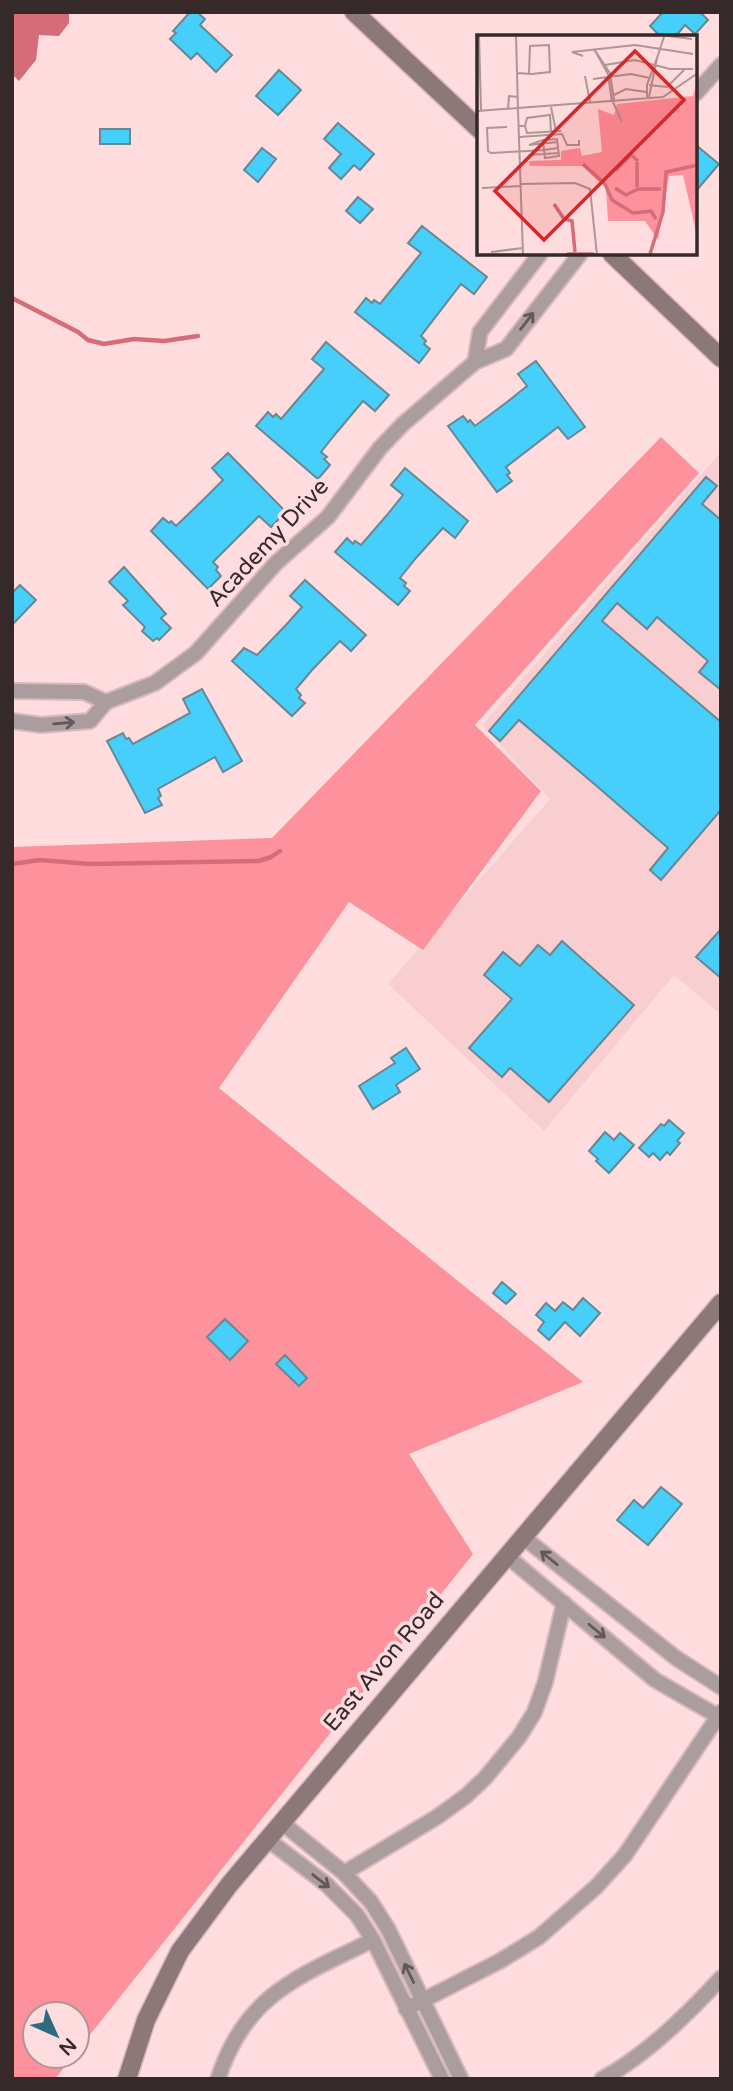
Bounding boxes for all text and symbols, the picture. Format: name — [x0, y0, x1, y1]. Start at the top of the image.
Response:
inset map — [477, 35, 698, 256]
one-way arrow — [520, 313, 535, 331]
street label: Academy Drive — [201, 473, 335, 613]
one-way arrow — [52, 716, 74, 729]
one-way arrow — [540, 1550, 559, 1565]
street label: East Avon Road — [318, 1587, 450, 1737]
one-way arrow — [587, 1623, 605, 1639]
one-way arrow — [311, 1873, 329, 1888]
one-way arrow — [402, 1963, 415, 1984]
north arrow — [21, 2000, 91, 2070]
text: N — [54, 2033, 80, 2059]

